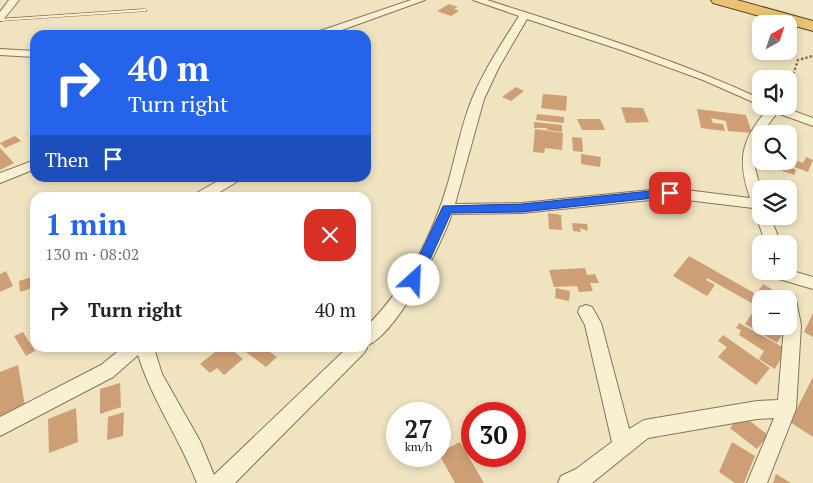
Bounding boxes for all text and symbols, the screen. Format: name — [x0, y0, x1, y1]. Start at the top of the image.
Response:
north arrow — [752, 15, 798, 60]
map controls — [752, 15, 797, 335]
text: 40 m — [128, 45, 209, 91]
icon: right — [45, 50, 110, 115]
button: sound — [752, 70, 797, 115]
text: Turn right — [128, 89, 228, 118]
button: search — [752, 125, 797, 170]
icon: arrive — [99, 145, 127, 173]
text: Then — [45, 147, 89, 172]
pin — [649, 172, 691, 214]
icon: arrive — [656, 179, 684, 207]
button: layers — [752, 180, 797, 225]
text: 1 min — [45, 204, 127, 244]
button: close — [304, 209, 356, 261]
button: + — [752, 235, 797, 280]
text: 130 m · 08:02 — [45, 243, 139, 265]
position arrow — [387, 253, 439, 305]
button: − — [752, 290, 797, 335]
icon: right — [45, 296, 73, 324]
text: Turn right — [88, 297, 182, 322]
text: 40 m — [315, 297, 356, 322]
speed limit sign: 30 — [461, 402, 526, 467]
text: 27 — [404, 412, 433, 445]
text: km/h — [405, 439, 432, 454]

